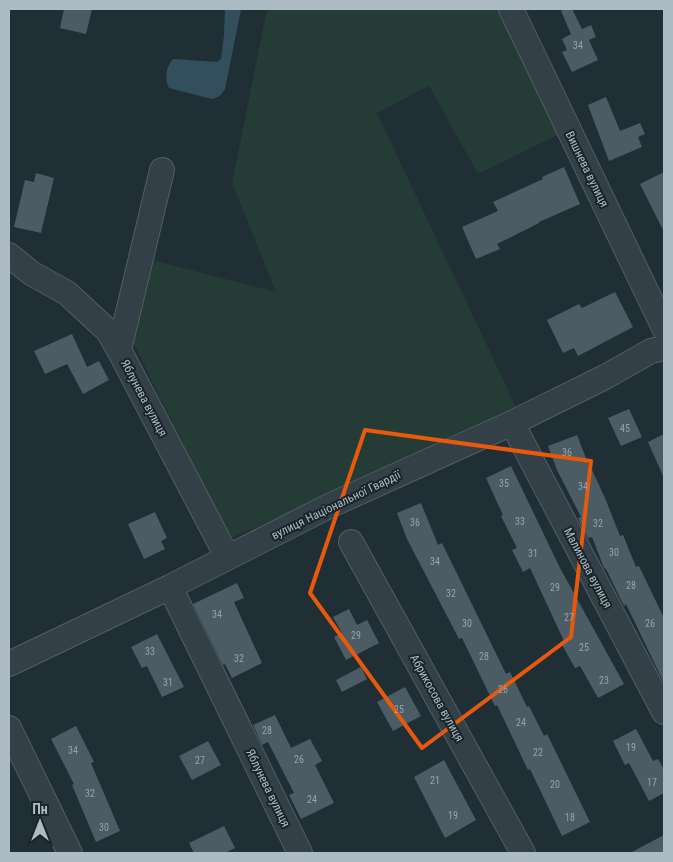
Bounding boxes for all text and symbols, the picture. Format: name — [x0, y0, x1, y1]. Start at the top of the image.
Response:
house number: 34 — [573, 40, 583, 51]
street label: Вишнева вулиця — [563, 129, 611, 209]
street label: Яблунева вулиця — [118, 357, 170, 439]
house number: 45 — [620, 423, 630, 434]
house number: 36 — [562, 447, 572, 458]
street label: вулиця Національної Гвардії — [269, 467, 404, 542]
house number: 35 — [499, 478, 509, 489]
house number: 34 — [578, 481, 588, 492]
house number: 33 — [515, 516, 525, 527]
house number: 36 — [410, 517, 420, 528]
house number: 32 — [593, 518, 603, 529]
street label: Малинова вулиця — [561, 525, 615, 611]
house number: 30 — [609, 547, 619, 558]
house number: 31 — [528, 548, 538, 559]
house number: 34 — [430, 556, 440, 567]
house number: 28 — [626, 580, 636, 591]
house number: 29 — [550, 582, 560, 593]
house number: 32 — [446, 588, 456, 599]
house number: 34 — [212, 609, 222, 620]
house number: 27 — [564, 612, 574, 623]
house number: 30 — [462, 618, 472, 629]
house number: 26 — [645, 618, 655, 629]
house number: 29 — [351, 630, 361, 641]
house number: 25 — [579, 642, 589, 653]
house number: 33 — [145, 646, 155, 657]
house number: 28 — [479, 651, 489, 662]
street label: Абрикосова вулиця — [407, 652, 467, 744]
house number: 32 — [234, 653, 244, 664]
house number: 23 — [599, 675, 609, 686]
house number: 31 — [163, 677, 173, 688]
house number: 26 — [498, 684, 508, 695]
house number: 25 — [394, 704, 404, 715]
house number: 24 — [516, 717, 526, 728]
house number: 28 — [262, 725, 272, 736]
house number: 19 — [626, 742, 636, 753]
house number: 34 — [68, 745, 78, 756]
street label: Яблунева вулиця — [243, 747, 293, 829]
house number: 22 — [533, 747, 543, 758]
house number: 26 — [294, 754, 304, 765]
house number: 27 — [195, 755, 205, 766]
house number: 21 — [430, 775, 440, 786]
house number: 17 — [647, 777, 657, 788]
house number: 20 — [550, 779, 560, 790]
house number: 32 — [85, 788, 95, 799]
house number: 24 — [307, 794, 317, 805]
north arrow — [15, 797, 65, 847]
text: Пн — [32, 801, 48, 817]
house number: 19 — [448, 810, 458, 821]
house number: 18 — [565, 812, 575, 823]
house number: 30 — [99, 822, 109, 833]

